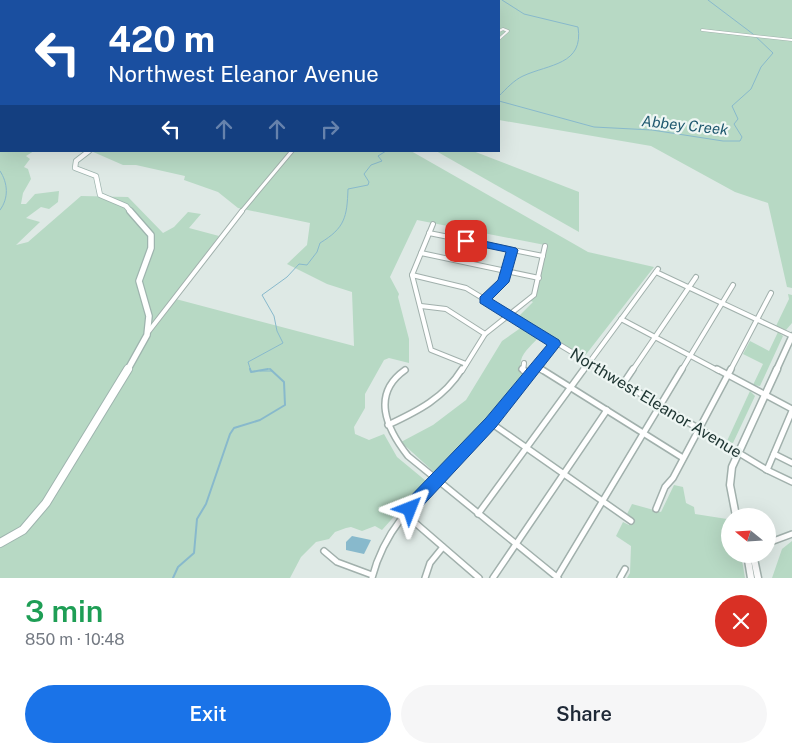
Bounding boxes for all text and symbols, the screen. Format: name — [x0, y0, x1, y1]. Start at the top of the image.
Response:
text: 420 m — [108, 19, 215, 60]
icon: left — [25, 20, 90, 85]
text: Northwest Eleanor Avenue — [108, 61, 379, 87]
water label: Abbey Creek — [641, 112, 730, 138]
icon: left — [157, 115, 185, 143]
icon: ahead — [210, 115, 238, 143]
icon: ahead — [263, 115, 291, 143]
icon: right — [316, 115, 344, 143]
pin — [445, 220, 487, 262]
icon: arrive — [452, 227, 480, 255]
street label: Northwest Eleanor Avenue — [567, 344, 745, 462]
position arrow — [383, 482, 435, 534]
north arrow — [721, 508, 776, 562]
map controls — [721, 508, 776, 563]
text: 3 min — [25, 593, 103, 629]
button: close — [715, 595, 767, 647]
text: 850 m · 10:48 — [25, 630, 125, 649]
button: Exit — [25, 685, 391, 743]
button: Share — [401, 685, 767, 743]

